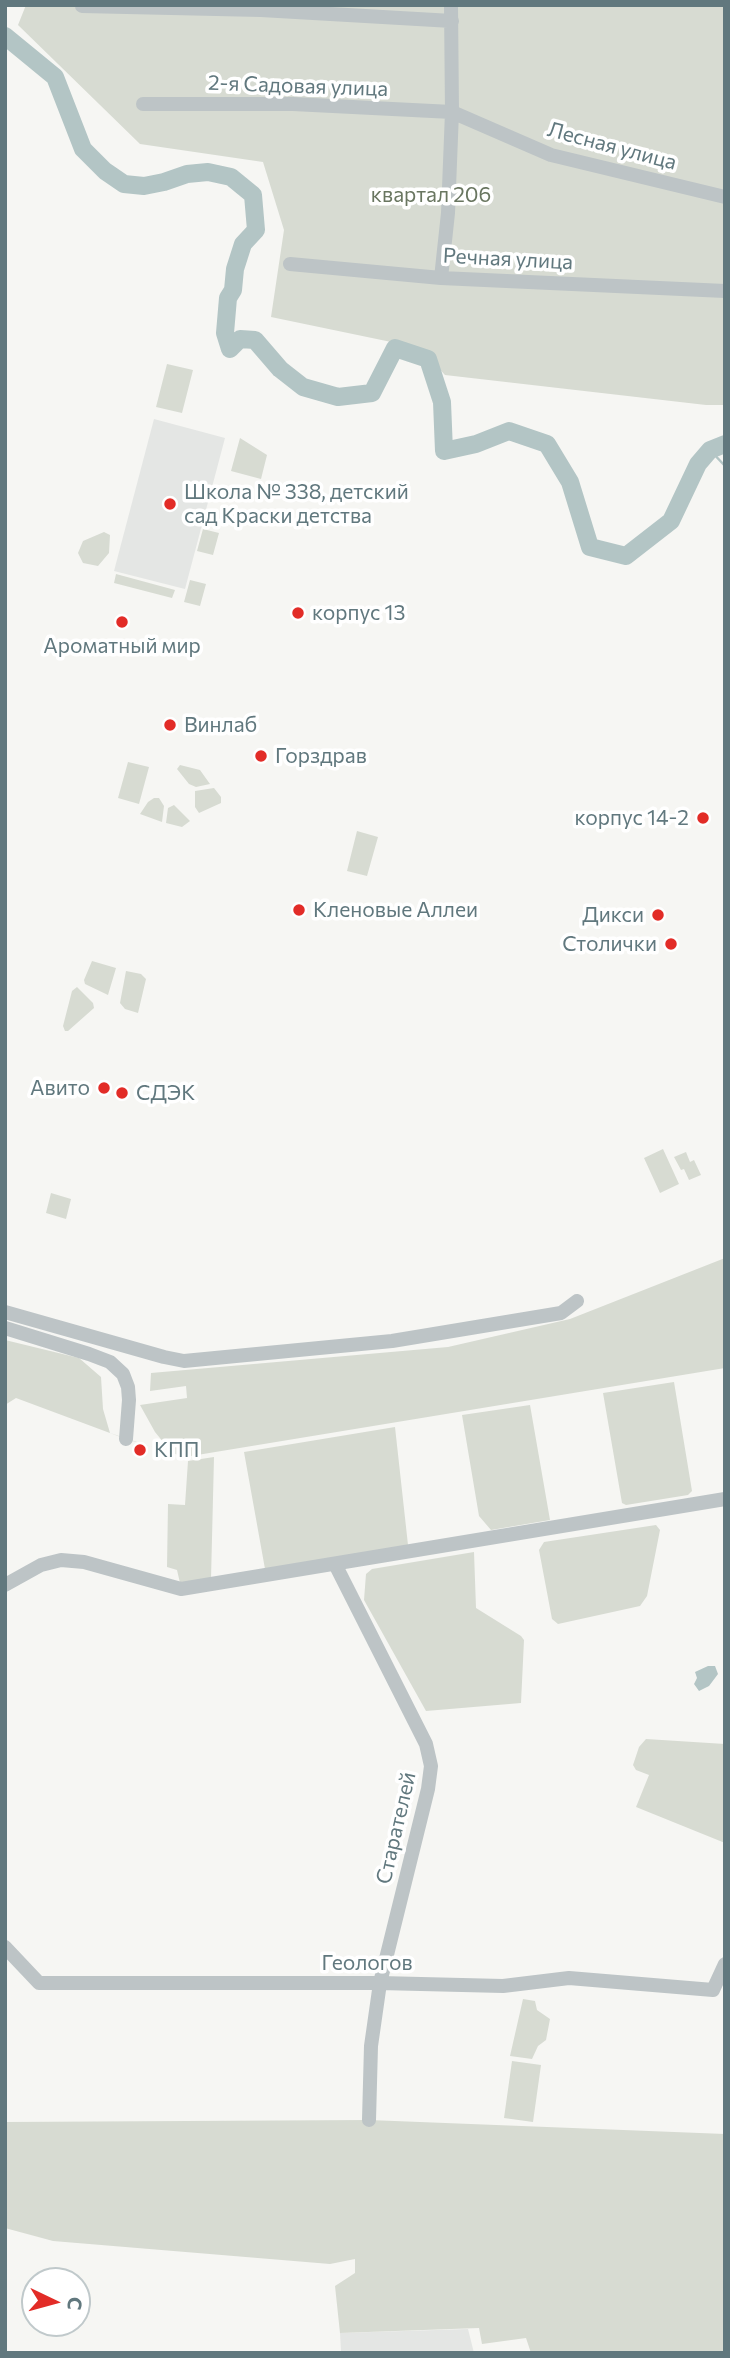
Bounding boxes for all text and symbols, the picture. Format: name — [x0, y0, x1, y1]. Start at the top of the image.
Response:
street label: 2-я Садовая улица — [208, 70, 388, 102]
street label: Лесная улица — [545, 117, 679, 175]
park label: квартал 206 — [371, 182, 491, 208]
street label: Речная улица — [442, 243, 574, 275]
place label: Школа № 338, детский сад Краски детства — [184, 479, 409, 529]
marker: Школа № 338, детский сад Краски детства — [162, 496, 178, 512]
place label: корпус 13 — [312, 600, 405, 626]
marker: корпус 13 — [290, 605, 306, 621]
marker: Ароматный мир — [114, 614, 130, 630]
place label: Ароматный мир — [43, 633, 201, 659]
place label: Винлаб — [184, 712, 257, 738]
marker: Винлаб — [162, 717, 178, 733]
place label: Горздрав — [275, 743, 367, 769]
marker: Горздрав — [253, 748, 269, 764]
place label: корпус 14-2 — [574, 805, 689, 831]
marker: корпус 14-2 — [695, 810, 711, 826]
place label: Кленовые Аллеи — [313, 897, 478, 923]
marker: Кленовые Аллеи — [291, 902, 307, 918]
place label: Дикси — [582, 902, 644, 928]
marker: Дикси — [650, 907, 666, 923]
place label: Столички — [562, 931, 657, 957]
marker: Столички — [663, 936, 679, 952]
place label: Авито — [30, 1075, 90, 1101]
marker: Авито — [96, 1080, 112, 1096]
place label: СДЭК — [136, 1080, 195, 1106]
marker: СДЭК — [114, 1085, 130, 1101]
place label: КПП — [154, 1437, 199, 1463]
marker: КПП — [132, 1442, 148, 1458]
street label: Старателей — [371, 1770, 421, 1886]
street label: Геологов — [321, 1950, 413, 1976]
north arrow — [21, 2267, 91, 2337]
text: С — [63, 2296, 87, 2311]

